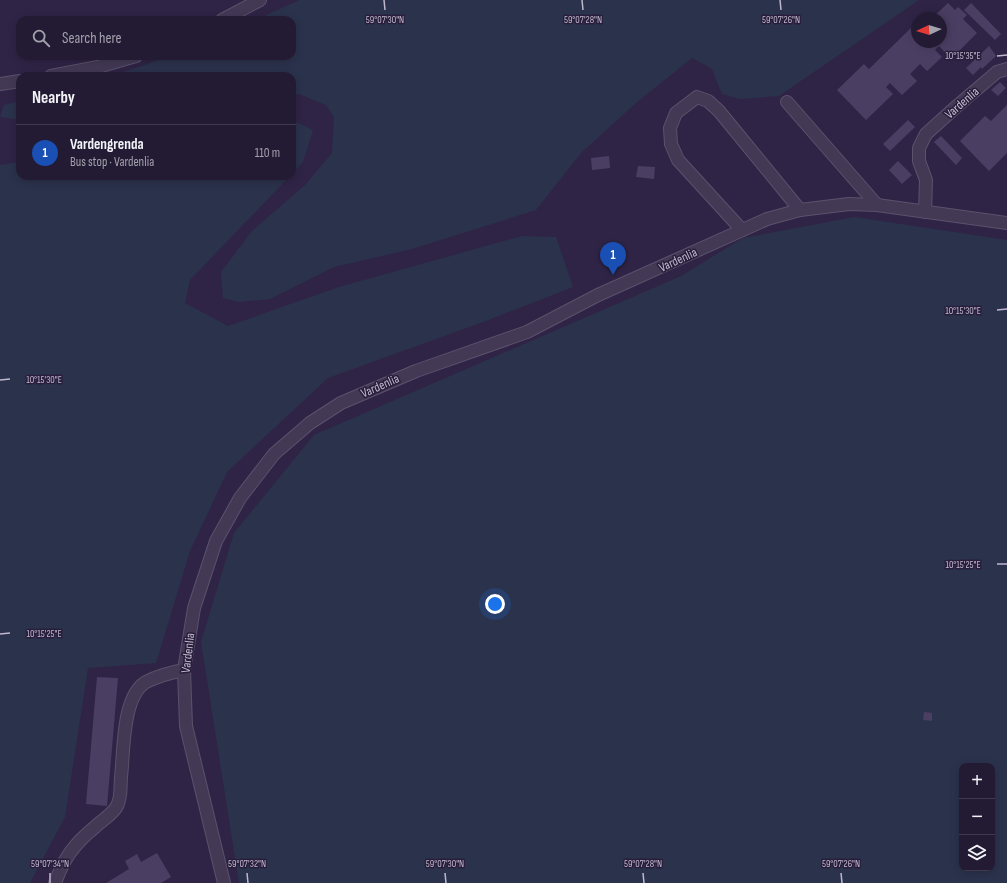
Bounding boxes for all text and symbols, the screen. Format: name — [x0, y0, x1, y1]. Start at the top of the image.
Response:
north arrow — [911, 12, 947, 48]
text: 59°07'30"N — [366, 14, 404, 26]
text: 59°07'28"N — [564, 14, 602, 26]
text: 59°07'26"N — [762, 14, 800, 26]
search box — [16, 16, 296, 60]
icon: search — [30, 27, 52, 49]
text: Search here — [62, 29, 122, 48]
text: 10°15'35"E — [945, 50, 981, 62]
street label: Vardenlia — [942, 84, 982, 122]
text: Nearby — [32, 88, 75, 108]
text: Vardengrenda — [70, 135, 144, 154]
text: 1 — [42, 145, 48, 161]
text: 110 m — [255, 145, 280, 161]
text: Bus stop · Vardenlia — [70, 154, 154, 170]
pin: 1 — [600, 242, 626, 275]
street label: Vardenlia — [656, 244, 700, 276]
text: 10°15'30"E — [945, 305, 981, 317]
street label: Vardenlia — [358, 370, 402, 402]
text: 10°15'30"E — [26, 374, 62, 386]
text: 10°15'25"E — [945, 559, 981, 571]
your location — [485, 594, 505, 614]
text: 10°15'25"E — [26, 628, 62, 640]
street label: Vardenlia — [178, 632, 198, 674]
map controls — [959, 763, 995, 871]
button: + — [959, 763, 995, 799]
button: − — [959, 799, 995, 835]
button: layers — [959, 835, 995, 871]
text: 59°07'34"N — [31, 858, 69, 870]
text: 59°07'32"N — [228, 858, 266, 870]
text: 59°07'30"N — [426, 858, 464, 870]
text: 59°07'28"N — [624, 858, 662, 870]
text: 59°07'26"N — [822, 858, 860, 870]

